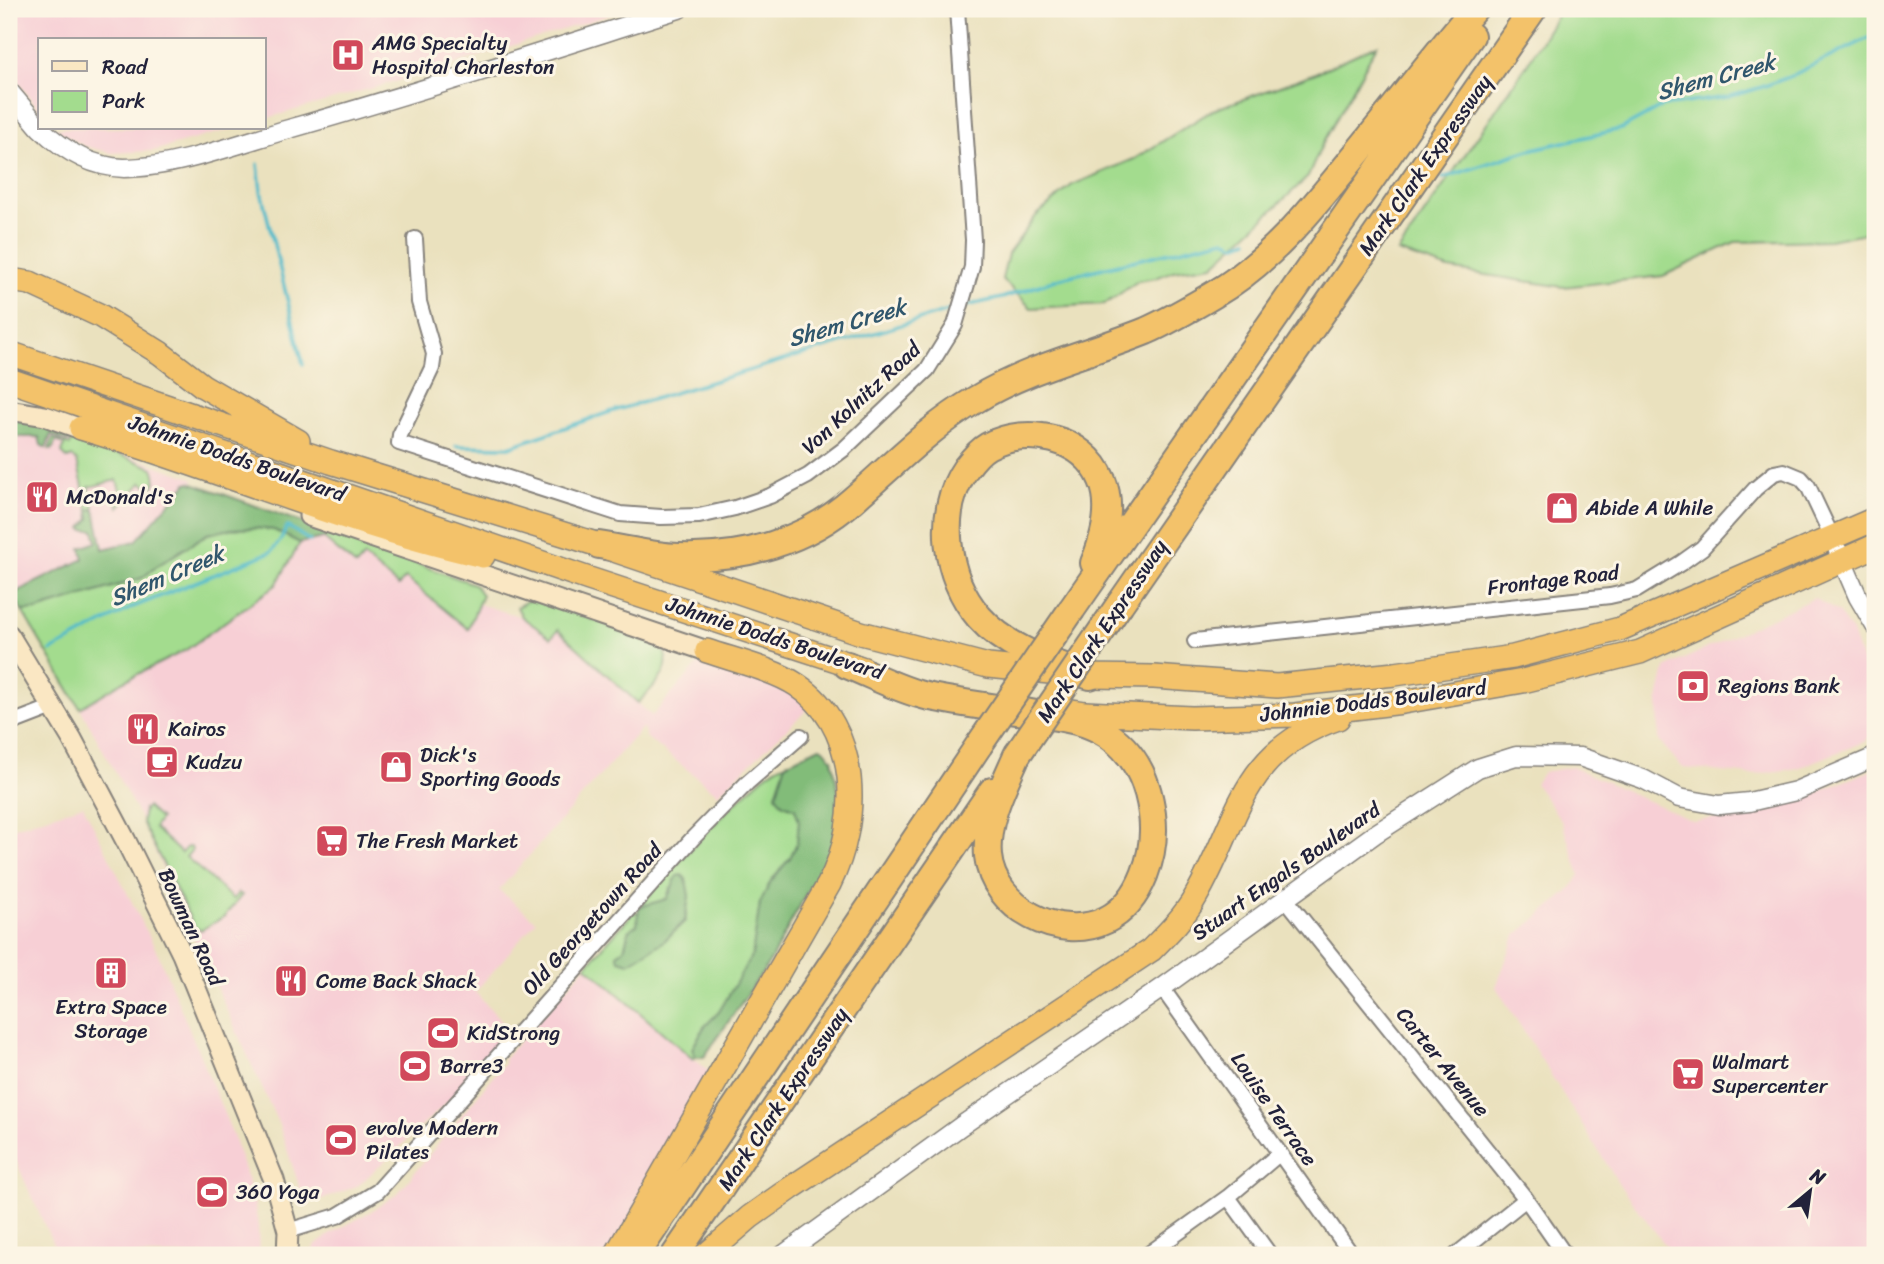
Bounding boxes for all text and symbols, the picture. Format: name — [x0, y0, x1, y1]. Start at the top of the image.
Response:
place label: AMG Specialty Hospital Charleston — [371, 24, 554, 86]
hospital icon: AMG Specialty Hospital Charleston — [329, 36, 367, 74]
legend — [38, 38, 266, 130]
water label: Shem Creek — [1652, 41, 1782, 112]
text: Road — [102, 48, 149, 86]
street label: Mark Clark Expressway — [1348, 66, 1502, 264]
text: Park — [102, 82, 145, 120]
water label: Shem Creek — [783, 286, 913, 359]
street label: Von Kolnitz Road — [792, 331, 931, 464]
street label: Johnnie Dodds Boulevard — [122, 403, 352, 514]
restaurant icon: McDonald's — [23, 478, 61, 516]
place label: McDonald's — [66, 478, 174, 516]
shop icon: Abide A While — [1543, 489, 1581, 527]
place label: Abide A While — [1585, 489, 1714, 527]
street label: Mark Clark Expressway — [1026, 531, 1178, 731]
water label: Shem Creek — [103, 532, 233, 618]
street label: Frontage Road — [1485, 553, 1623, 607]
street label: Johnnie Dodds Boulevard — [660, 585, 891, 692]
bank icon: Regions Bank — [1674, 667, 1712, 705]
place label: Regions Bank — [1718, 667, 1840, 705]
street label: Johnnie Dodds Boulevard — [1257, 668, 1490, 734]
restaurant icon: Kairos — [124, 710, 162, 748]
place label: Kairos — [168, 710, 226, 748]
place label: Dick's Sporting Goods — [420, 736, 560, 798]
cafe icon: Kudzu — [143, 743, 181, 781]
place label: Kudzu — [186, 743, 243, 781]
shop icon: Dick's Sporting Goods — [377, 748, 415, 786]
street label: Stuart Engals Boulevard — [1183, 790, 1390, 951]
supermarket icon: The Fresh Market — [313, 822, 351, 860]
place label: The Fresh Market — [356, 822, 518, 860]
street label: Old Georgetown Road — [512, 832, 673, 1005]
street label: Bowman Road — [147, 862, 236, 994]
building icon: Extra Space Storage — [92, 954, 130, 992]
restaurant icon: Come Back Shack — [272, 962, 310, 1000]
place label: Come Back Shack — [316, 962, 478, 1000]
place label: Extra Space Storage — [55, 988, 167, 1050]
street label: Carter Avenue — [1386, 998, 1500, 1126]
street label: Mark Clark Expressway — [707, 999, 859, 1199]
sports icon: KidStrong — [424, 1014, 462, 1052]
place label: KidStrong — [467, 1014, 561, 1052]
place label: Walmart Supercenter — [1712, 1043, 1829, 1105]
street label: Louise Terrace — [1220, 1044, 1328, 1175]
sports icon: Barre3 — [396, 1047, 434, 1085]
place label: Barre3 — [440, 1047, 504, 1085]
supermarket icon: Walmart Supercenter — [1669, 1055, 1707, 1093]
place label: evolve Modern Pilates — [366, 1109, 498, 1171]
sports icon: evolve Modern Pilates — [322, 1121, 360, 1159]
north arrow — [1776, 1156, 1846, 1226]
text: N — [1803, 1158, 1832, 1195]
sports icon: 360 Yoga — [193, 1173, 231, 1211]
place label: 360 Yoga — [236, 1173, 320, 1211]

